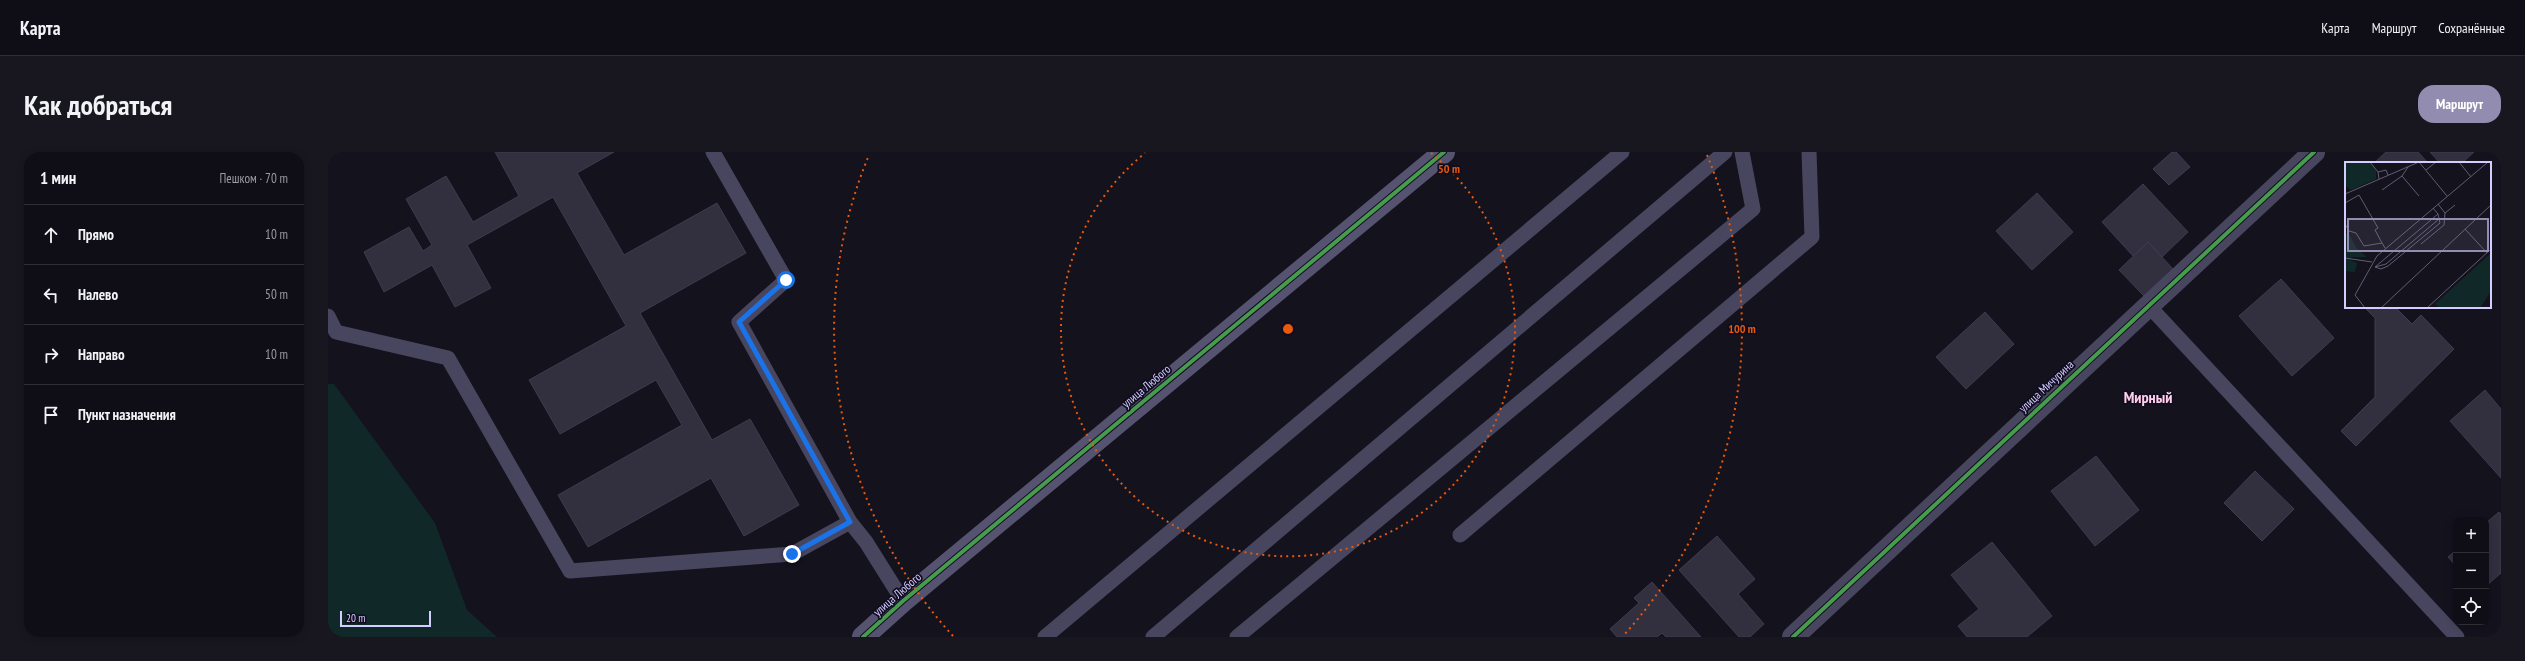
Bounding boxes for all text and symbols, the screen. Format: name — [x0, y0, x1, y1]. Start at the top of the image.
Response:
text: Карта — [20, 16, 61, 40]
text: Карта — [2321, 19, 2350, 37]
text: Маршрут — [2372, 19, 2416, 37]
text: Сохранённые — [2438, 19, 2505, 37]
button: Маршрут — [2418, 85, 2501, 123]
text: Как добраться — [24, 86, 172, 123]
text: 50 m — [1438, 161, 1460, 176]
inset map — [2345, 162, 2491, 308]
text: 1 мин — [40, 167, 76, 189]
text: Пешком · 70 m — [220, 170, 288, 187]
icon: ahead — [40, 224, 62, 246]
text: Прямо — [78, 225, 114, 244]
text: 10 m — [265, 226, 288, 243]
route start — [777, 271, 795, 289]
icon: left — [40, 284, 62, 306]
text: Налево — [78, 285, 118, 304]
text: 50 m — [265, 286, 288, 303]
text: 100 m — [1728, 321, 1756, 336]
centre of rings — [1281, 322, 1295, 336]
icon: right — [40, 344, 62, 366]
text: Направо — [78, 345, 125, 364]
text: 10 m — [265, 346, 288, 363]
street label: улица Мичурина — [2015, 357, 2077, 415]
street label: улица Любого — [1119, 361, 1173, 411]
district label: Мирный — [2124, 387, 2172, 407]
icon: arrive — [40, 404, 62, 426]
text: Пункт назначения — [78, 405, 176, 424]
map controls — [2453, 517, 2489, 625]
button: + — [2453, 517, 2489, 553]
route end — [783, 545, 801, 563]
button: − — [2453, 553, 2489, 589]
street label: улица Любого — [870, 569, 924, 619]
button: locate — [2453, 589, 2489, 625]
scale bar — [340, 609, 431, 628]
text: 20 m — [346, 611, 365, 625]

